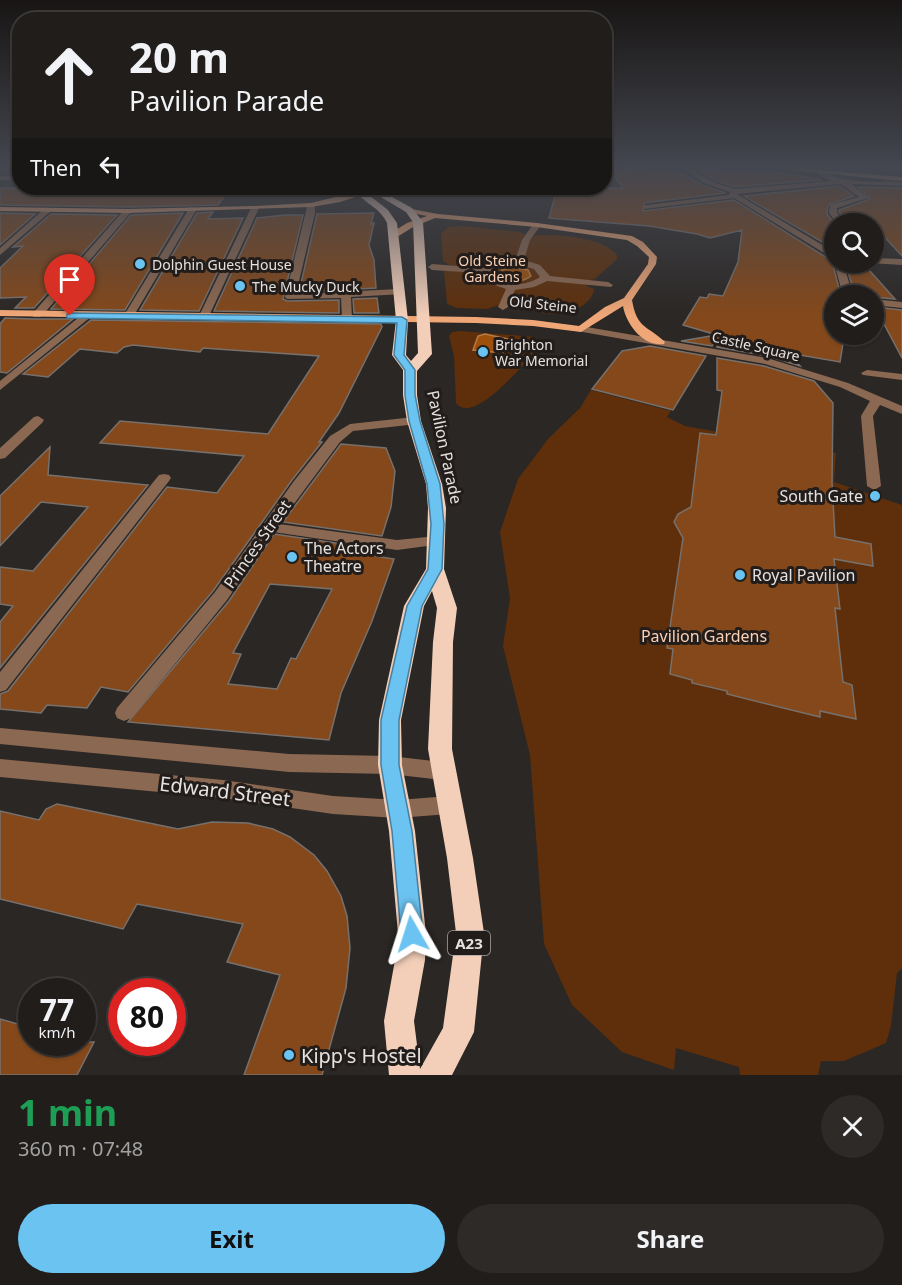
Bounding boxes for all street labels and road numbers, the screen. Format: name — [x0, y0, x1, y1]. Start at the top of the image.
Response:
street label: Old Steine — [508, 291, 578, 317]
street label: Castle Square — [710, 327, 802, 365]
street label: Pavilion Parade — [422, 388, 468, 506]
street label: Princes Street — [218, 495, 296, 593]
street label: Edward Street — [158, 770, 292, 812]
road number: A23 — [448, 931, 490, 955]

